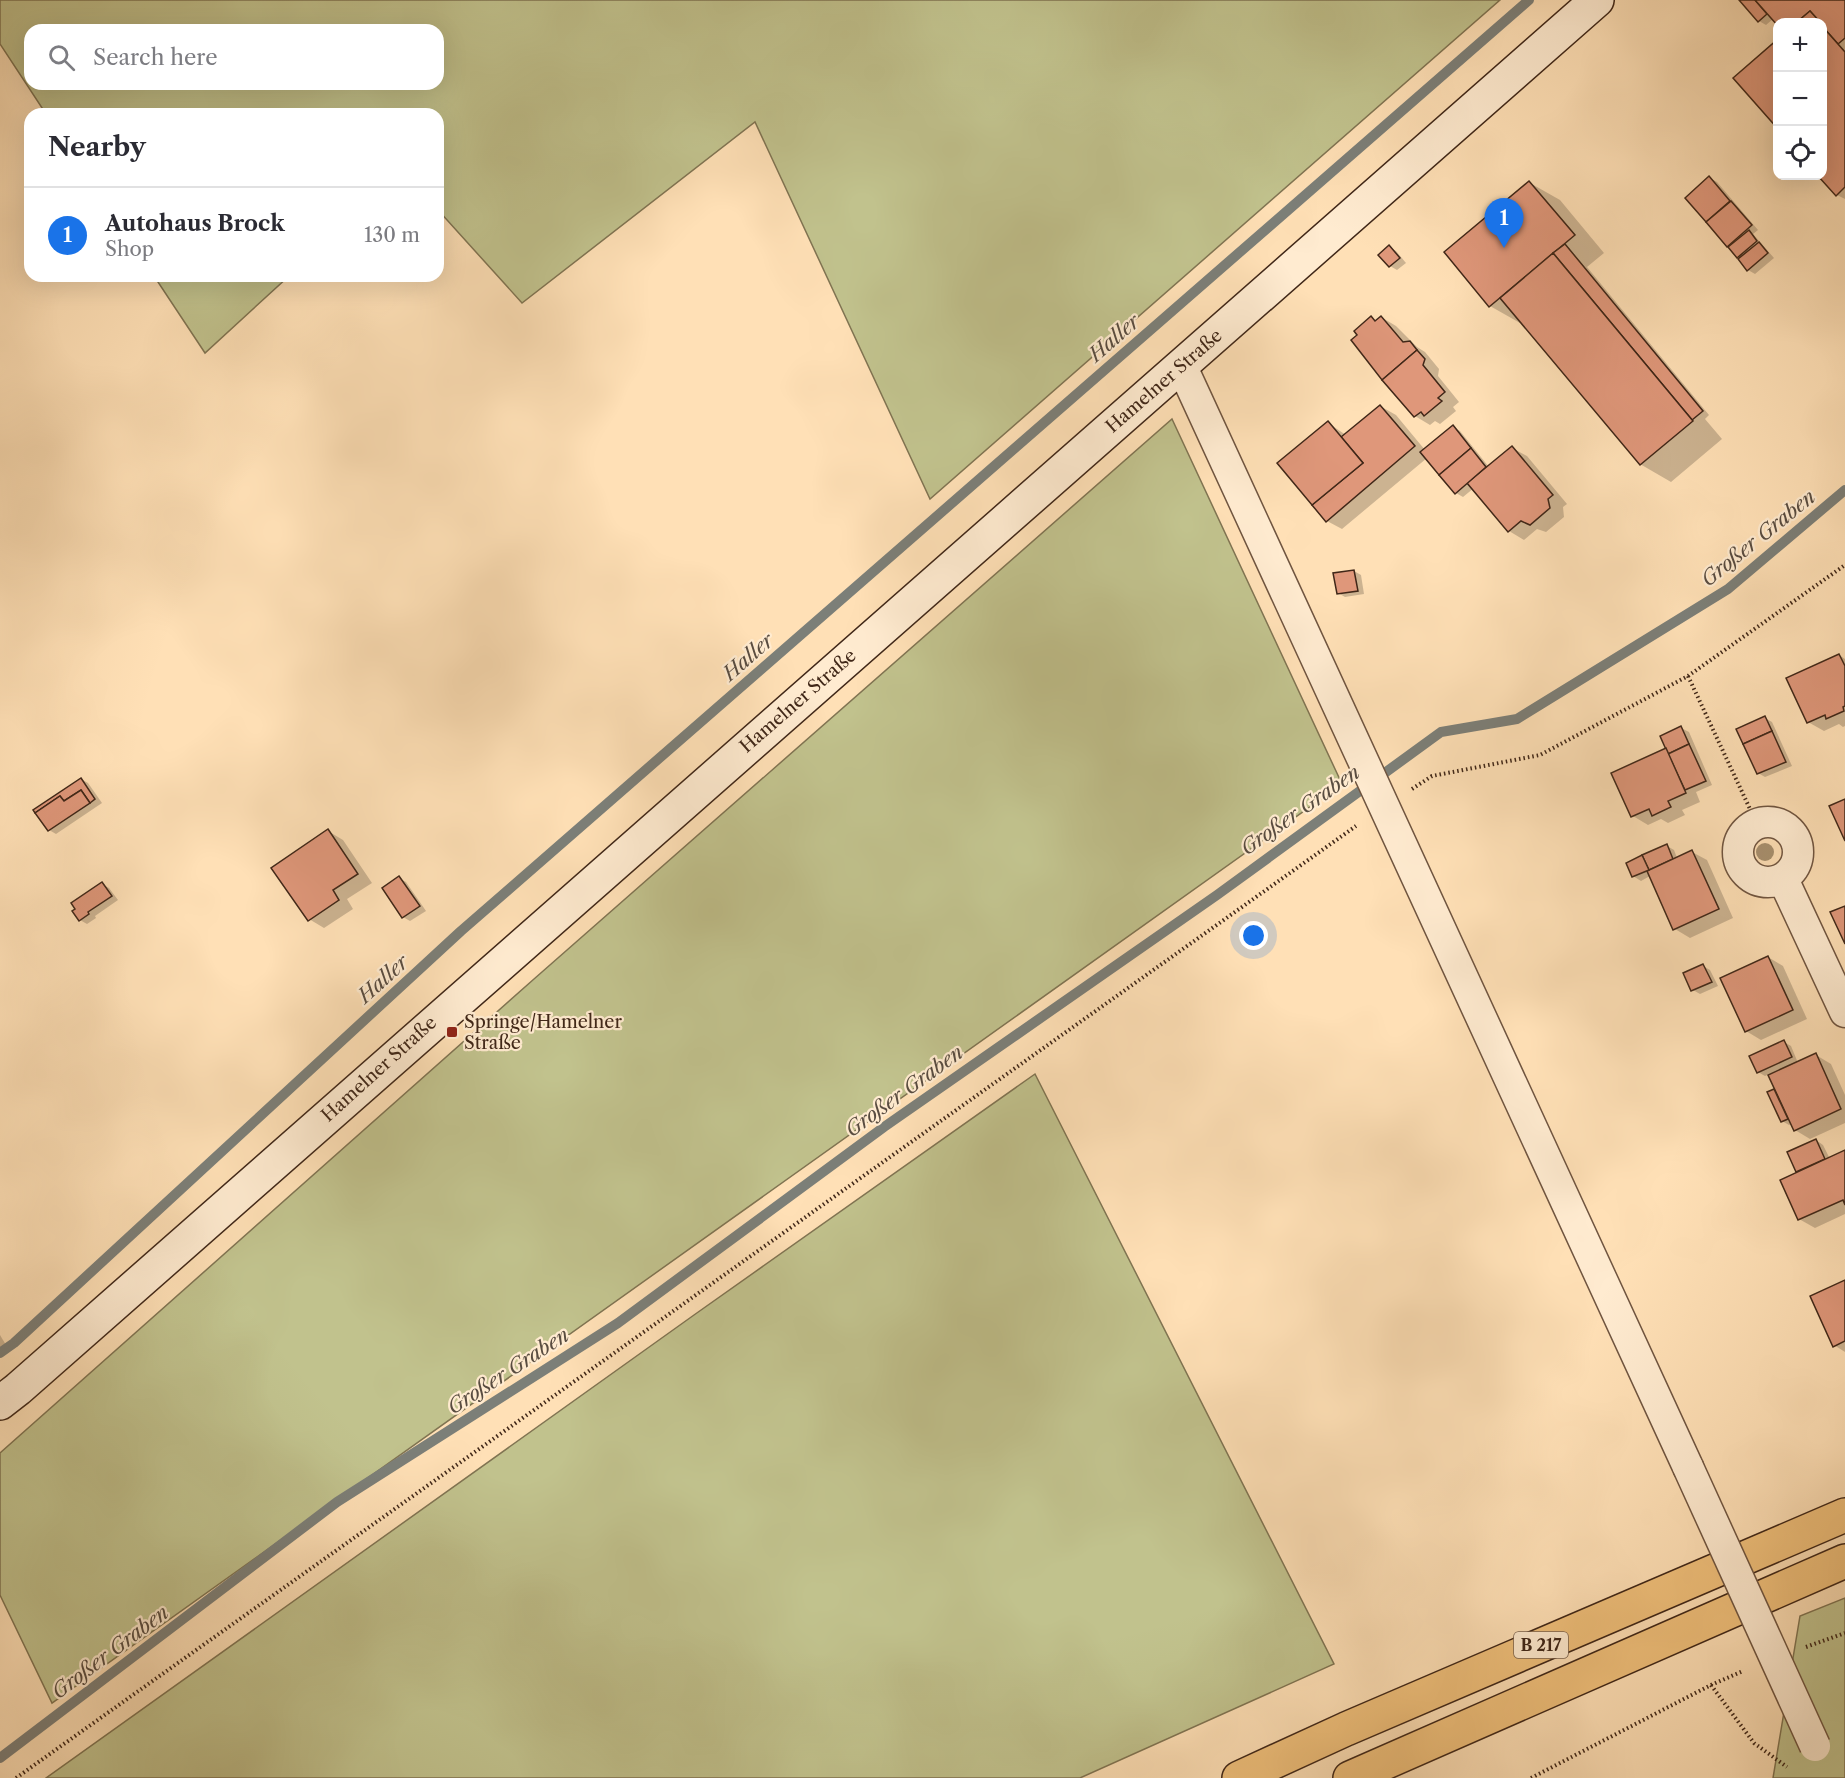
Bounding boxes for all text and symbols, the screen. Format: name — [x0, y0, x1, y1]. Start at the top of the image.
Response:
map controls — [1773, 18, 1827, 180]
button: + — [1773, 18, 1827, 72]
search box — [24, 24, 444, 90]
icon: search — [45, 41, 78, 74]
text: Search here — [93, 44, 218, 71]
button: − — [1773, 72, 1827, 126]
button: locate — [1773, 126, 1827, 180]
text: Nearby — [48, 131, 146, 163]
pin: 1 — [1484, 198, 1524, 248]
text: Autohaus Brock — [105, 210, 285, 237]
text: 1 — [63, 223, 72, 247]
text: 130 m — [364, 223, 420, 247]
text: Shop — [105, 237, 154, 261]
water label: Haller — [1082, 308, 1146, 368]
street label: Hamelner Straße — [1101, 324, 1227, 438]
water label: Großer Graben — [1696, 485, 1820, 591]
water label: Haller — [716, 627, 780, 687]
street label: Hamelner Straße — [735, 644, 861, 758]
water label: Großer Graben — [1236, 760, 1364, 860]
your location — [1239, 921, 1268, 950]
water label: Haller — [351, 949, 415, 1009]
place label: Springe/Hamelner Straße — [464, 1011, 622, 1054]
street label: Hamelner Straße — [317, 1012, 441, 1126]
marker: Springe/Hamelner Straße — [445, 1025, 459, 1039]
water label: Großer Graben — [840, 1040, 968, 1142]
water label: Großer Graben — [443, 1323, 573, 1419]
water label: Großer Graben — [47, 1600, 173, 1704]
road number: B 217 — [1514, 1632, 1568, 1658]

